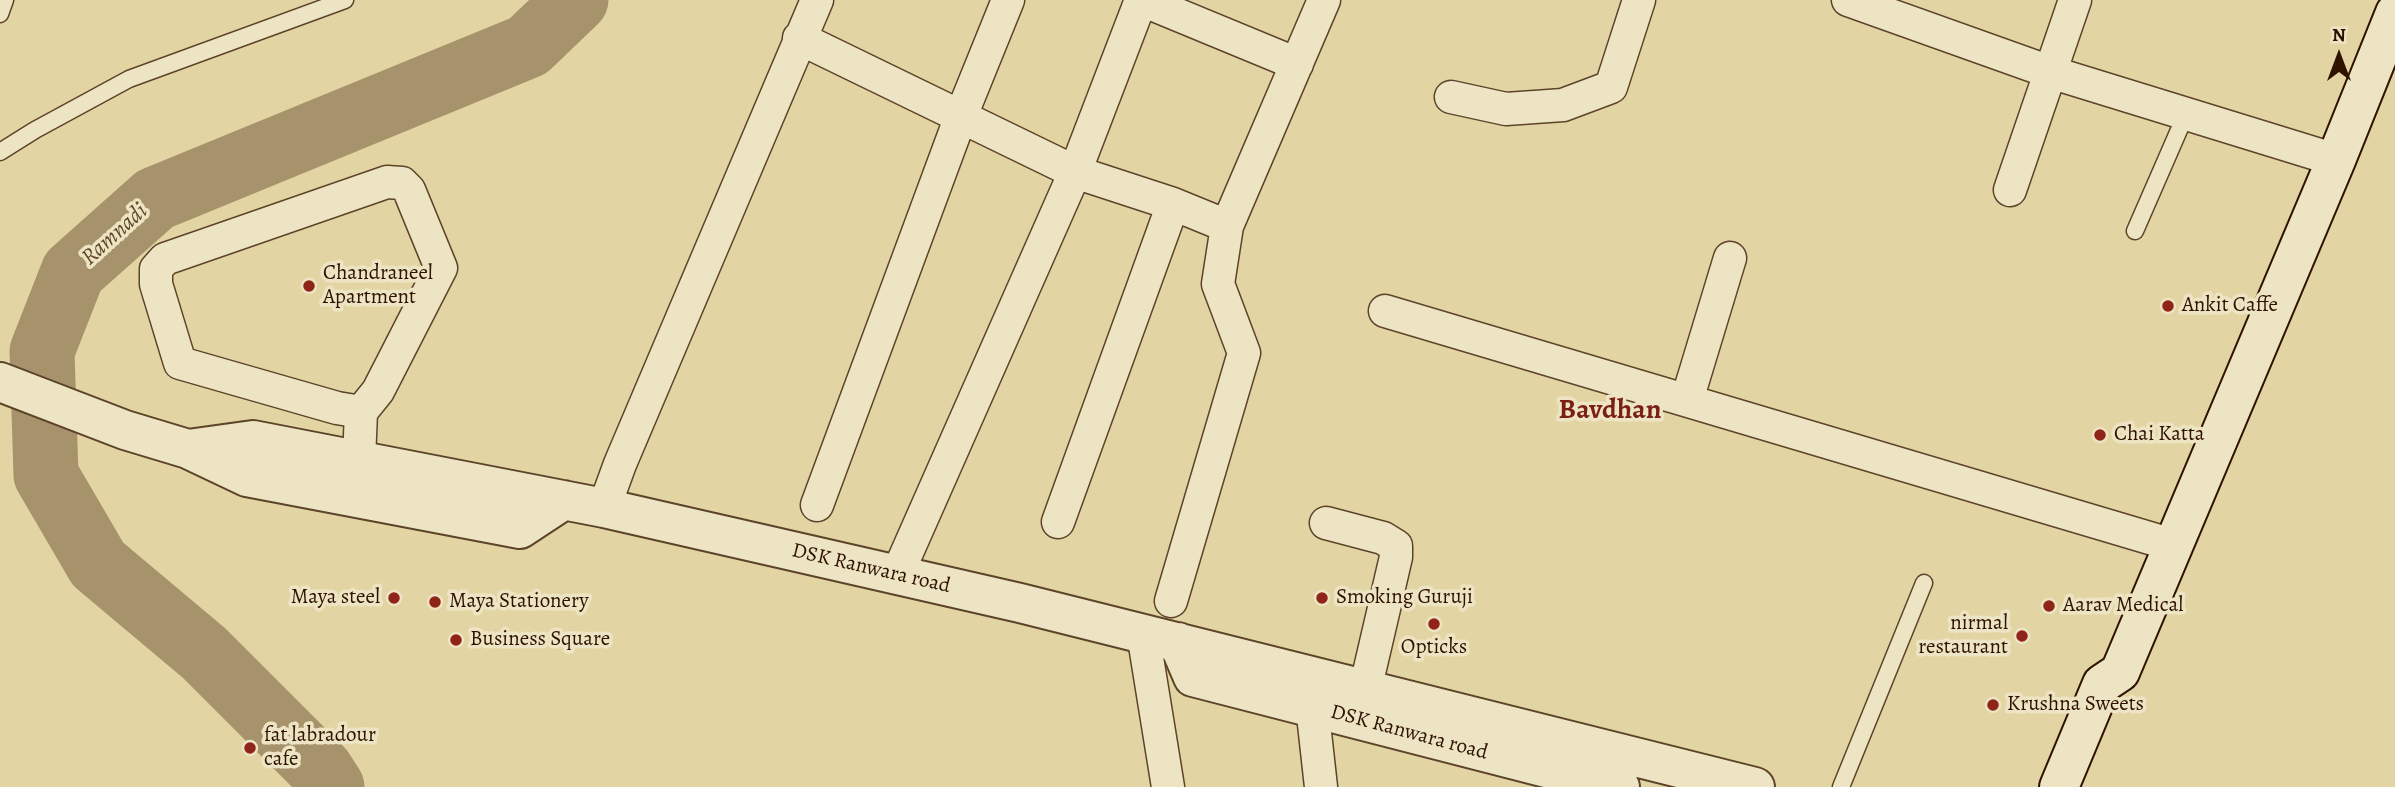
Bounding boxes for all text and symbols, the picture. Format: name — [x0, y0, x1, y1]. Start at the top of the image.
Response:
north arrow — [2304, 21, 2374, 91]
text: N — [2332, 22, 2346, 48]
water label: Ramnadi — [76, 198, 154, 272]
place label: Chandraneel Apartment — [323, 261, 433, 311]
marker: Chandraneel Apartment — [301, 278, 317, 294]
place label: Ankit Caffe — [2182, 293, 2278, 319]
marker: Ankit Caffe — [2160, 298, 2176, 314]
district label: Bavdhan — [1559, 394, 1661, 428]
place label: Chai Katta — [2114, 422, 2205, 448]
marker: Chai Katta — [2092, 427, 2108, 443]
street label: DSK Ranwara road — [789, 539, 953, 599]
place label: Maya steel — [291, 585, 380, 611]
place label: Smoking Guruji — [1336, 585, 1473, 611]
place label: Maya Stationery — [449, 589, 589, 615]
marker: Maya steel — [386, 590, 402, 606]
marker: Smoking Guruji — [1314, 590, 1330, 606]
place label: Aarav Medical — [2063, 593, 2183, 619]
marker: Maya Stationery — [427, 594, 443, 610]
marker: Aarav Medical — [2041, 598, 2057, 614]
place label: nirmal restaurant — [1918, 611, 2008, 661]
marker: Opticks — [1426, 616, 1442, 632]
place label: Business Square — [470, 627, 610, 653]
marker: nirmal restaurant — [2014, 628, 2030, 644]
marker: Business Square — [448, 632, 464, 648]
place label: Opticks — [1401, 635, 1467, 661]
place label: Krushna Sweets — [2007, 692, 2144, 718]
marker: Krushna Sweets — [1985, 697, 2001, 713]
street label: DSK Ranwara road — [1328, 700, 1490, 766]
place label: fat labradour cafe — [264, 723, 376, 773]
marker: fat labradour cafe — [242, 740, 258, 756]

